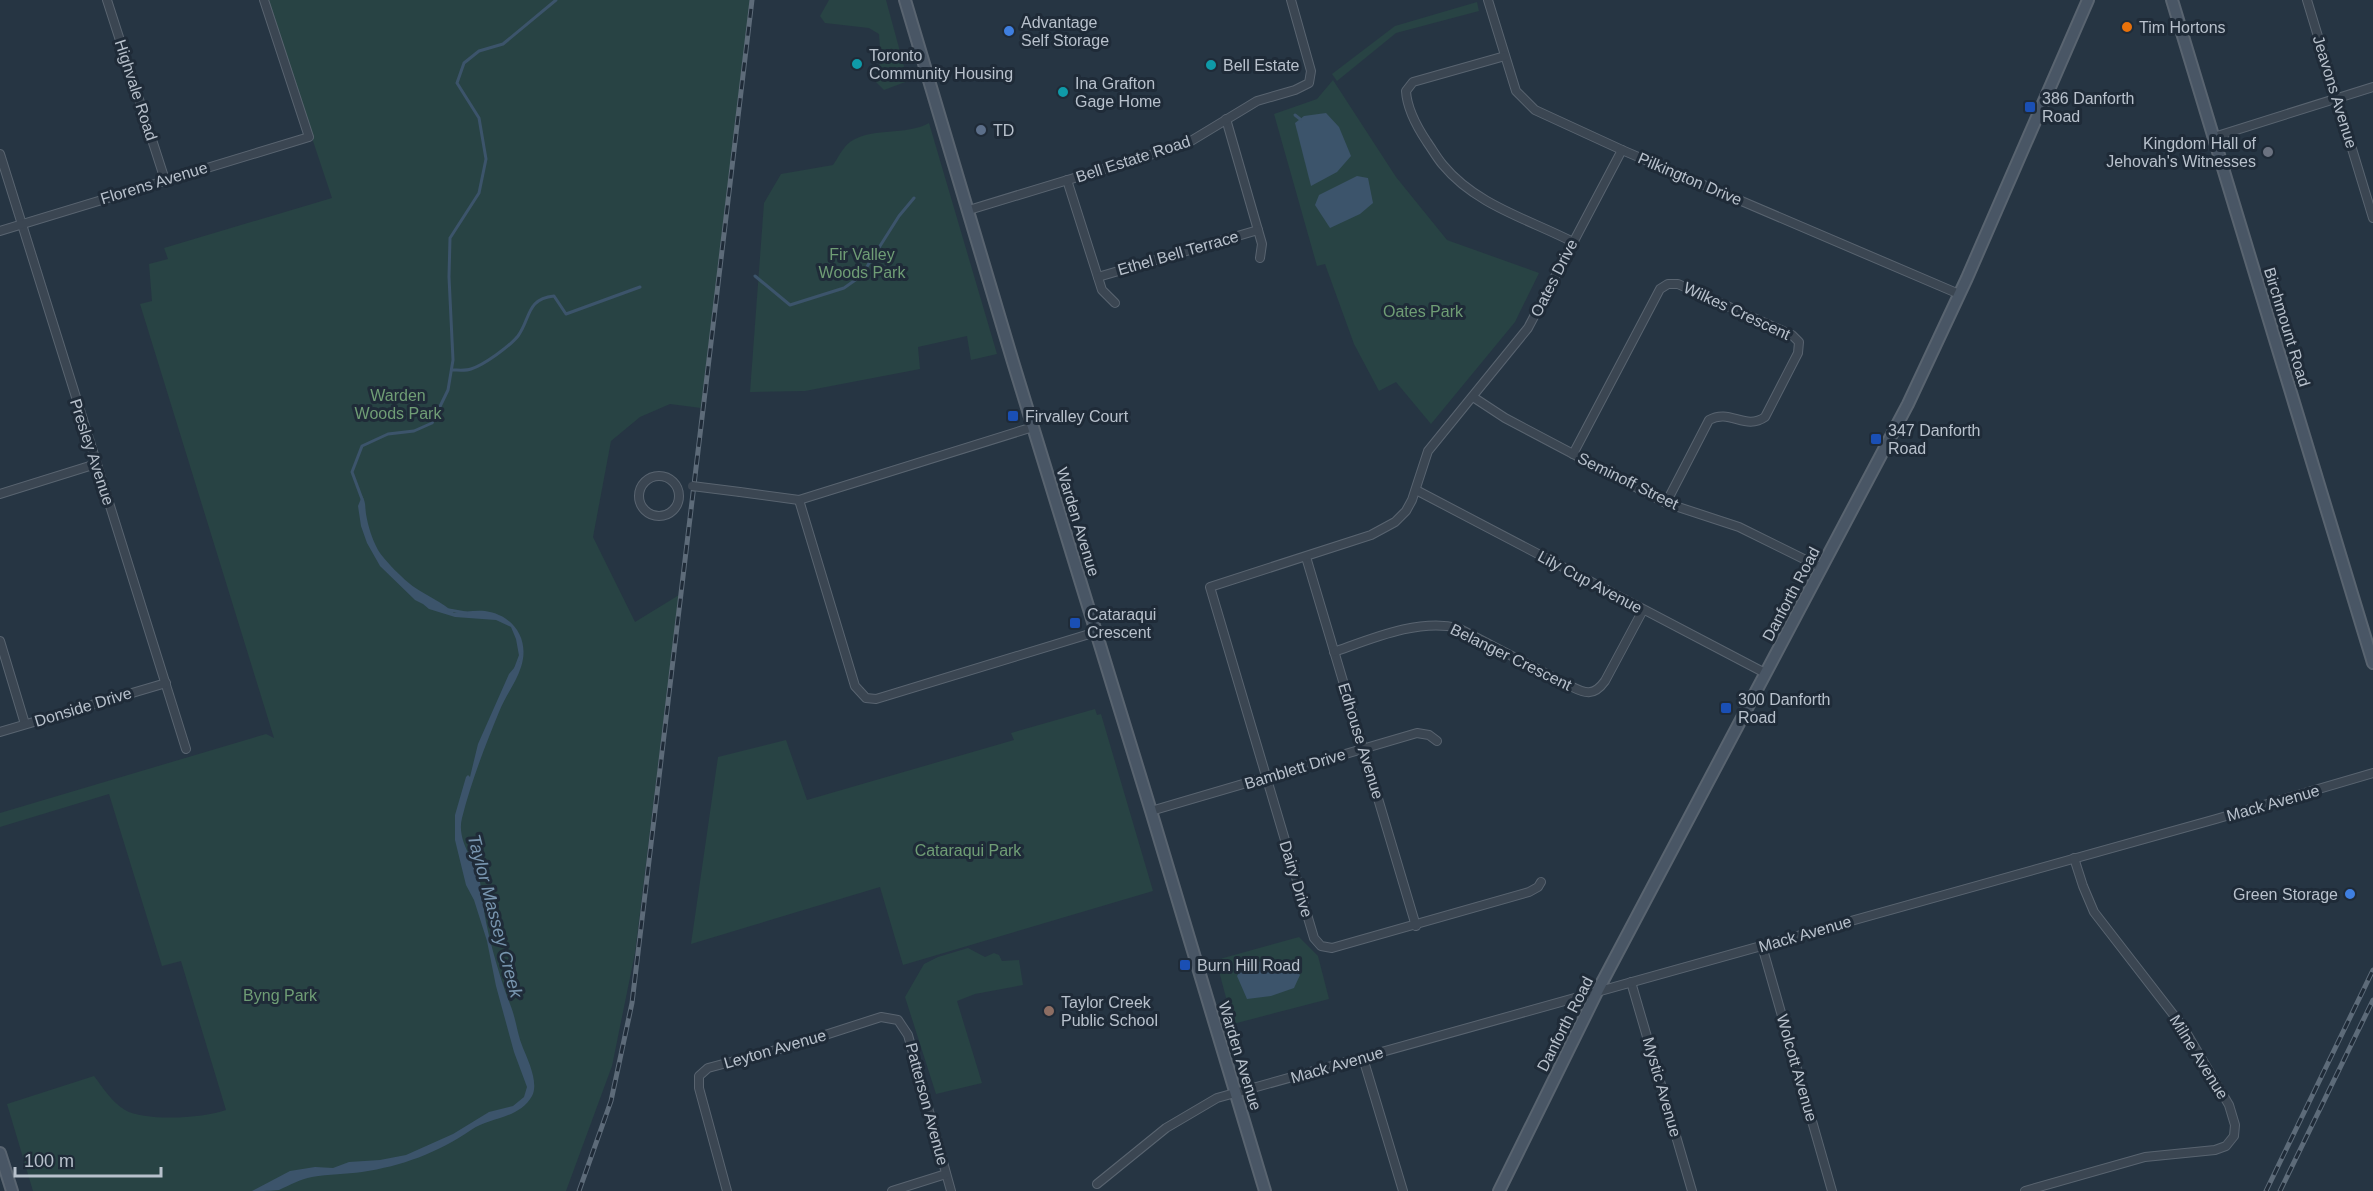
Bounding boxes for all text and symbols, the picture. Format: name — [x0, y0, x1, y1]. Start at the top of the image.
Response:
place label: Advantage Self Storage — [1021, 14, 1109, 49]
place label: Tim Hortons — [2139, 19, 2226, 36]
marker: Tim Hortons — [2120, 20, 2134, 34]
marker: Advantage Self Storage — [1002, 24, 1016, 38]
street label: Jeavons Avenue — [2310, 34, 2360, 151]
street label: Highvale Road — [112, 37, 160, 143]
place label: Toronto Community Housing — [869, 47, 1013, 82]
marker: Toronto Community Housing — [850, 57, 864, 71]
place label: Bell Estate — [1223, 57, 1300, 74]
marker: Bell Estate — [1204, 58, 1218, 72]
place label: Ina Grafton Gage Home — [1075, 75, 1161, 110]
marker: Ina Grafton Gage Home — [1056, 85, 1070, 99]
place label: 386 Danforth Road — [2042, 90, 2135, 125]
marker: 386 Danforth Road — [2023, 100, 2037, 114]
place label: TD — [993, 122, 1014, 139]
marker: TD — [974, 123, 988, 137]
street label: Bell Estate Road — [1074, 133, 1192, 185]
place label: Kingdom Hall of Jehovah's Witnesses — [2106, 135, 2257, 170]
marker: Kingdom Hall of Jehovah's Witnesses — [2261, 145, 2275, 159]
street label: Pilkington Drive — [1636, 149, 1745, 209]
street label: Florens Avenue — [98, 159, 210, 207]
street label: Ethel Bell Terrace — [1116, 228, 1241, 278]
street label: Oates Drive — [1527, 236, 1581, 319]
park label: Fir Valley Woods Park — [819, 246, 906, 281]
street label: Birchmount Road — [2261, 265, 2313, 389]
street label: Wilkes Crescent — [1681, 279, 1793, 343]
park label: Oates Park — [1383, 303, 1464, 320]
park label: Warden Woods Park — [355, 387, 442, 422]
street label: Presley Avenue — [67, 397, 117, 507]
place label: Firvalley Court — [1025, 408, 1129, 425]
marker: Firvalley Court — [1006, 409, 1020, 423]
place label: 347 Danforth Road — [1888, 422, 1981, 457]
marker: 347 Danforth Road — [1869, 432, 1883, 446]
street label: Seminoff Street — [1575, 449, 1682, 513]
street label: Warden Avenue — [1053, 465, 1103, 579]
street label: Danforth Road — [1759, 544, 1823, 644]
street label: Lily Cup Avenue — [1535, 547, 1645, 617]
place label: Cataraqui Crescent — [1087, 606, 1156, 641]
marker: Cataraqui Crescent — [1068, 616, 1082, 630]
street label: Belanger Crescent — [1448, 620, 1575, 694]
street label: Edhouse Avenue — [1335, 681, 1387, 801]
street label: Donside Drive — [32, 684, 134, 730]
place label: 300 Danforth Road — [1738, 691, 1831, 726]
marker: 300 Danforth Road — [1719, 701, 1733, 715]
street label: Bamblett Drive — [1242, 746, 1348, 792]
street label: Mack Avenue — [2225, 782, 2321, 824]
water label: Taylor Massey Creek — [464, 832, 527, 1001]
street label: Dairy Drive — [1276, 839, 1316, 919]
park label: Cataraqui Park — [915, 842, 1022, 859]
place label: Green Storage — [2233, 886, 2338, 903]
marker: Green Storage — [2343, 887, 2357, 901]
street label: Mack Avenue — [1757, 913, 1853, 955]
place label: Burn Hill Road — [1197, 957, 1300, 974]
marker: Burn Hill Road — [1178, 958, 1192, 972]
street label: Danforth Road — [1534, 974, 1596, 1074]
park label: Byng Park — [243, 987, 318, 1004]
place label: Taylor Creek Public School — [1061, 994, 1158, 1029]
street label: Warden Avenue — [1215, 999, 1265, 1113]
marker: Taylor Creek Public School — [1042, 1004, 1056, 1018]
street label: Milne Avenue — [2166, 1012, 2232, 1102]
street label: Wolcott Avenue — [1774, 1013, 1820, 1124]
street label: Leyton Avenue — [722, 1026, 828, 1072]
street label: Mystic Avenue — [1640, 1035, 1684, 1139]
street label: Patterson Avenue — [902, 1041, 952, 1167]
street label: Mack Avenue — [1289, 1044, 1385, 1086]
scale bar — [15, 1140, 160, 1178]
text: 100 m — [24, 1151, 74, 1171]

